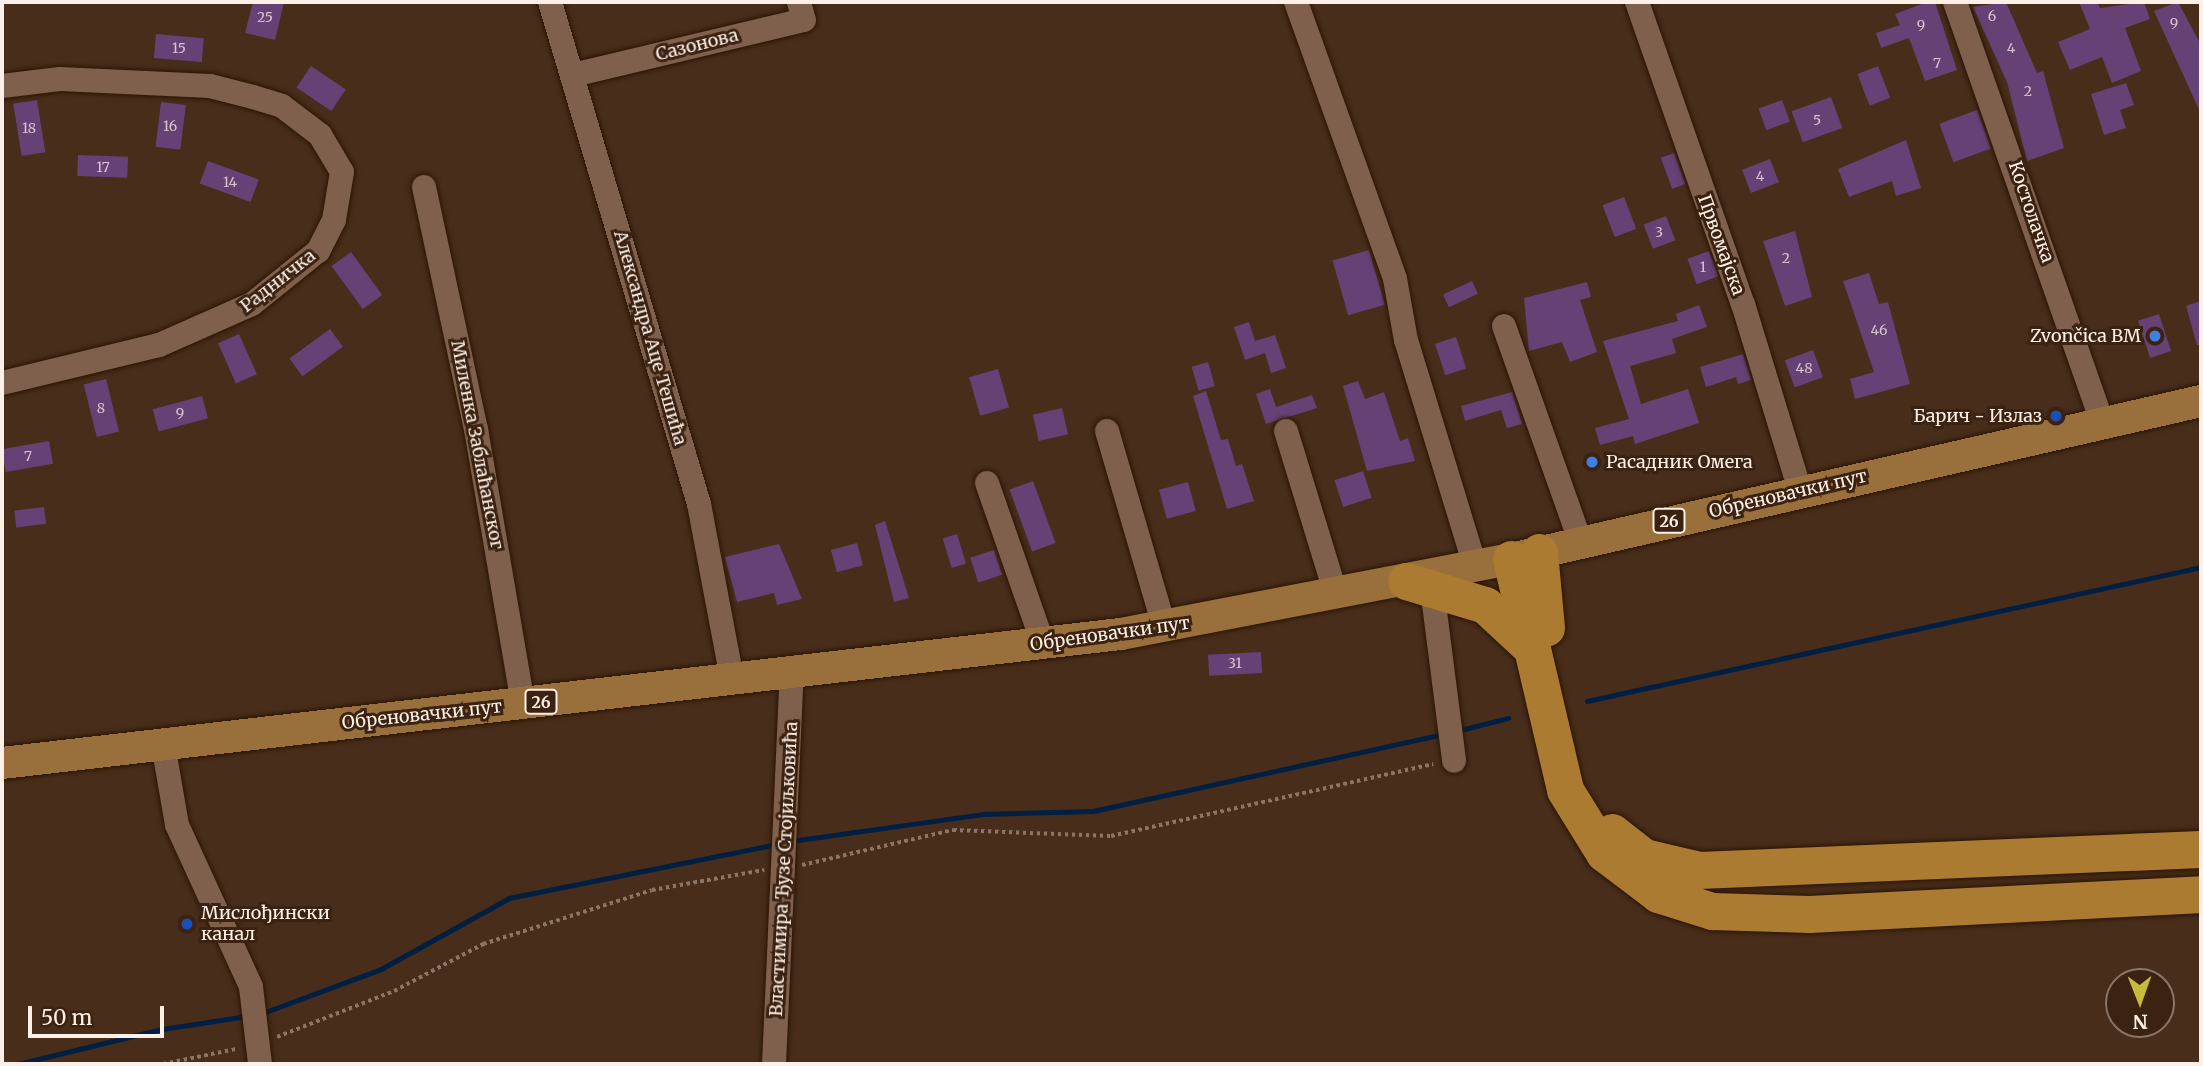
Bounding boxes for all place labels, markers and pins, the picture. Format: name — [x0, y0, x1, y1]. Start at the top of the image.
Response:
place label: Zvončica BM — [2030, 325, 2141, 347]
marker: Zvončica BM — [2147, 328, 2163, 344]
place label: Барич - Излаз — [1913, 405, 2042, 427]
marker: Барич - Излаз — [2048, 408, 2064, 424]
place label: Расадник Омега — [1606, 451, 1753, 473]
marker: Расадник Омега — [1584, 454, 1600, 470]
place label: Мислођински канал — [201, 903, 330, 946]
marker: Мислођински канал — [179, 916, 195, 932]

